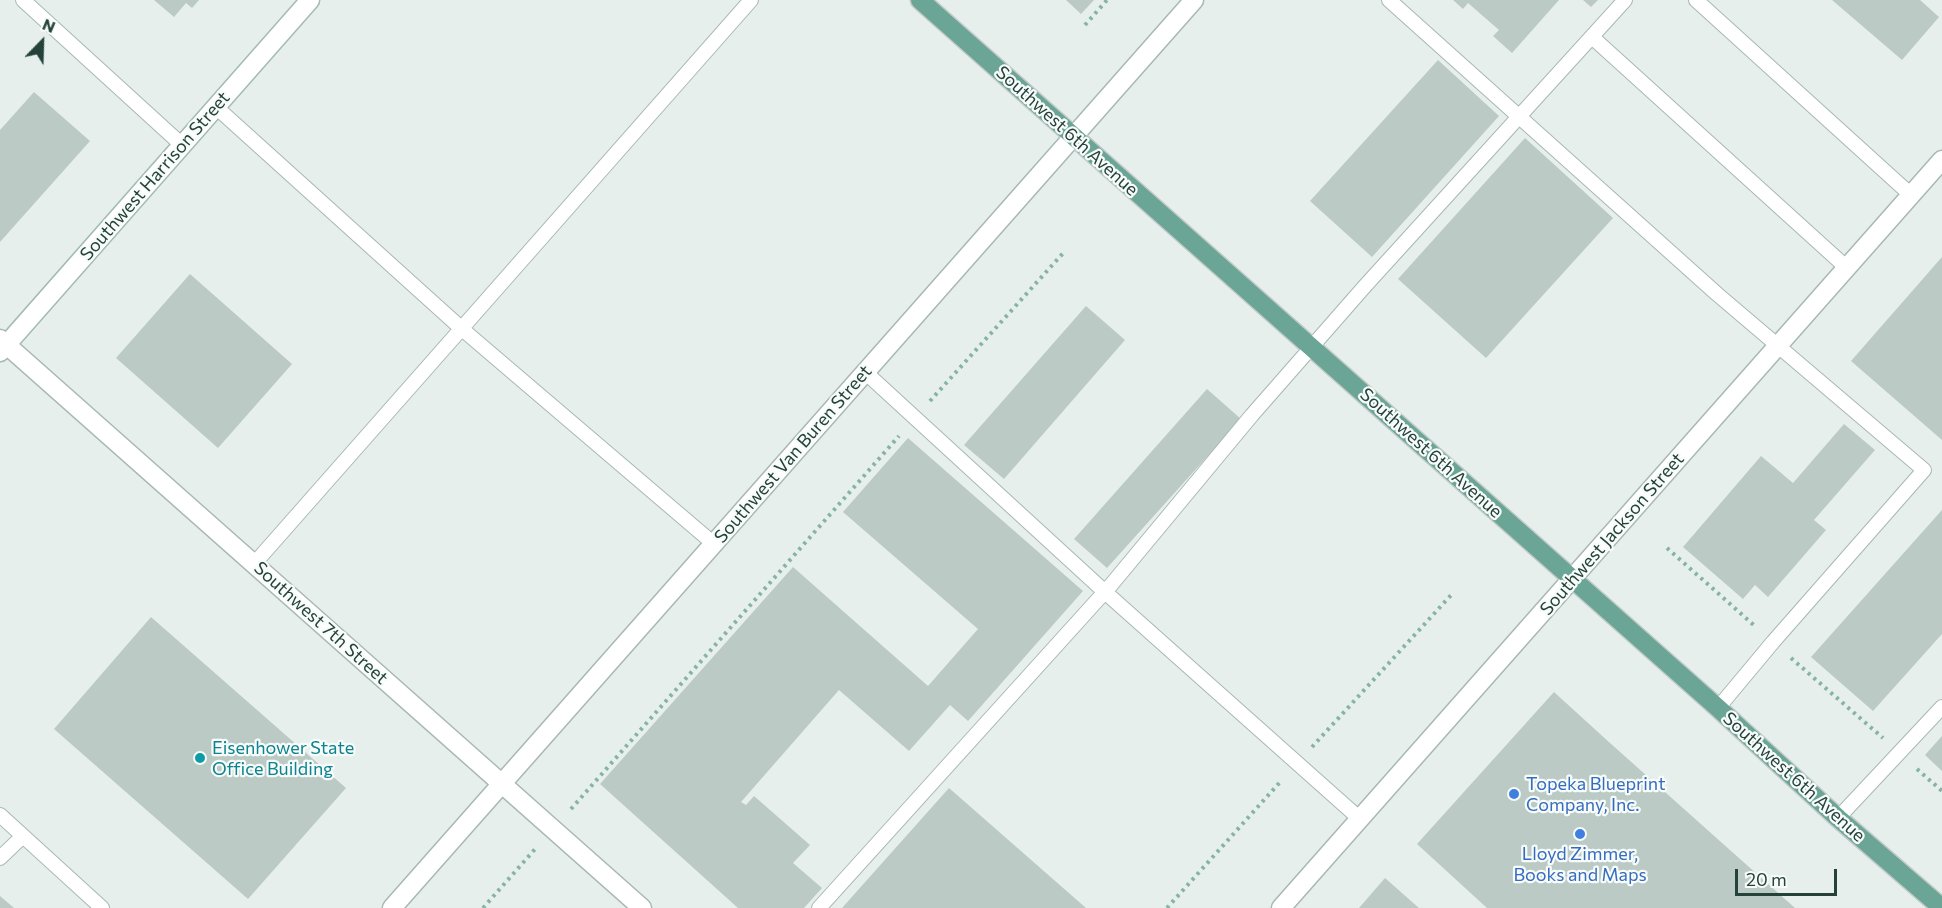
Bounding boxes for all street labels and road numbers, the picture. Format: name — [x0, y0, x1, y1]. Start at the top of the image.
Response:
street label: Southwest 6th Avenue — [992, 62, 1142, 200]
street label: Southwest Harrison Street — [76, 87, 234, 265]
street label: Southwest Van Buren Street — [710, 361, 876, 547]
street label: Southwest 6th Avenue — [1356, 384, 1506, 522]
street label: Southwest Jackson Street — [1536, 448, 1688, 620]
street label: Southwest 7th Street — [250, 557, 392, 689]
street label: Southwest 6th Avenue — [1719, 708, 1869, 846]

